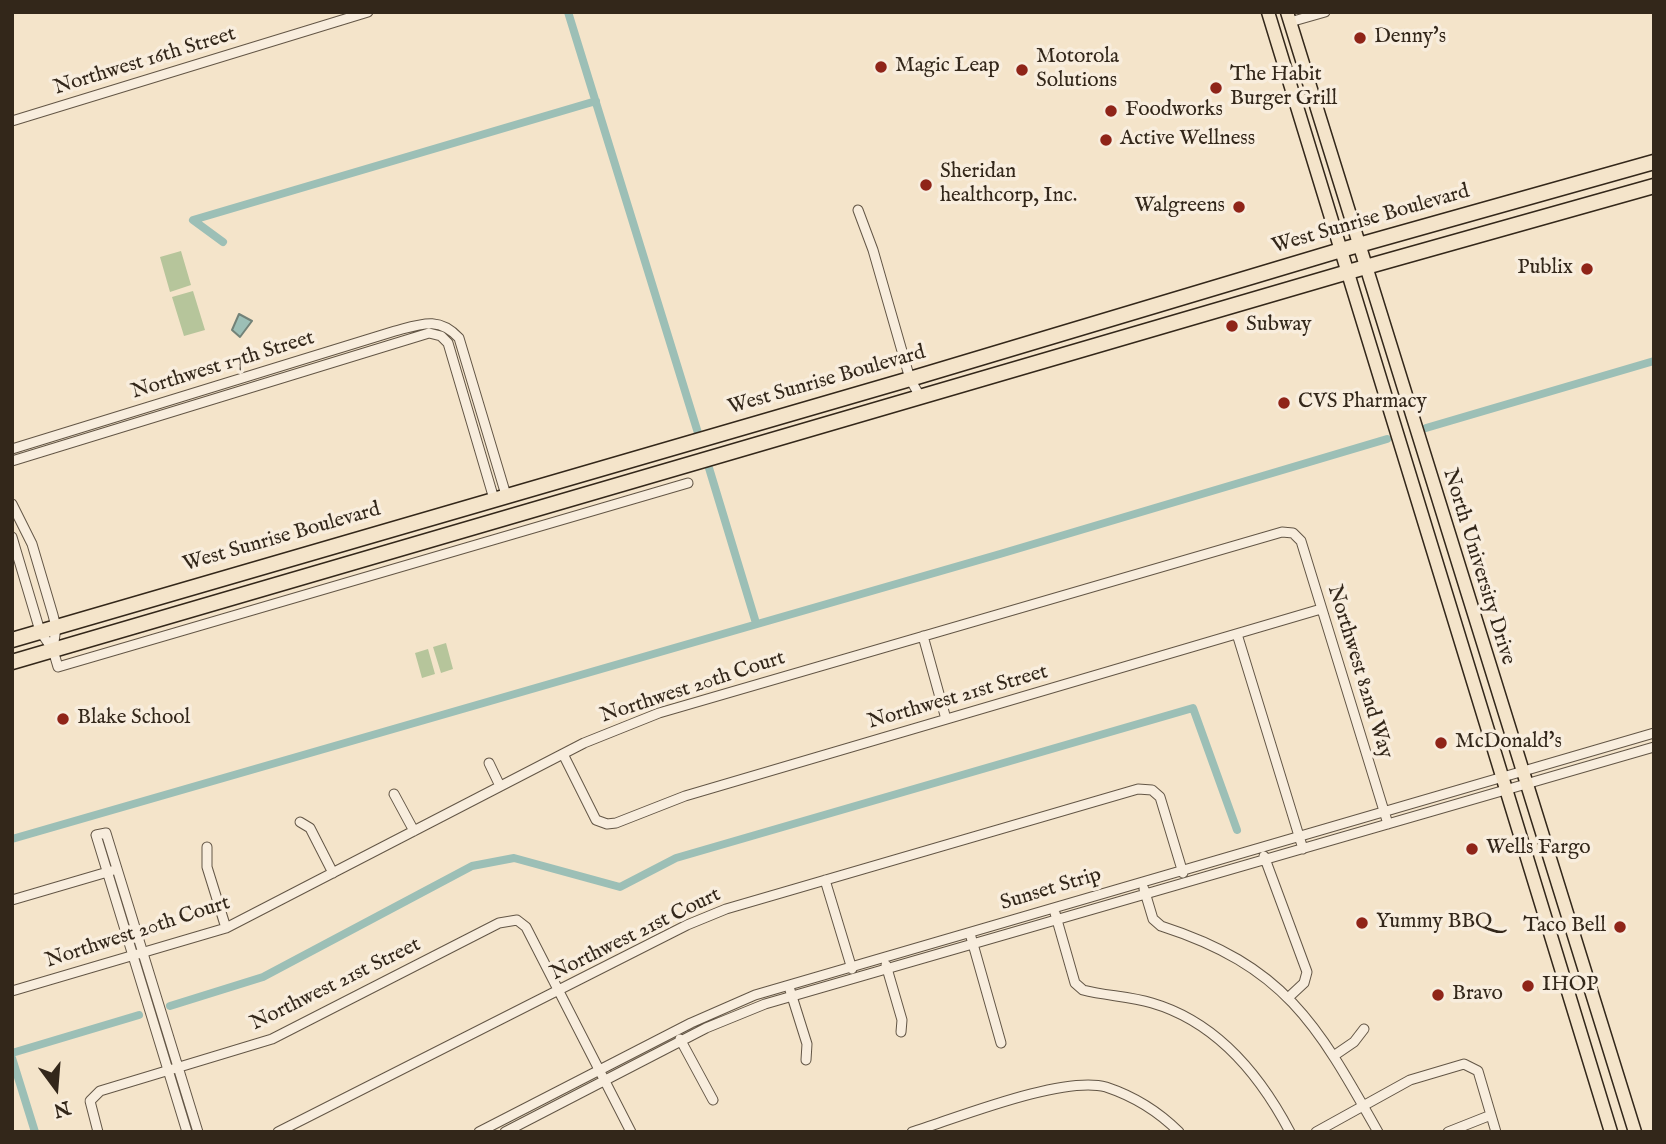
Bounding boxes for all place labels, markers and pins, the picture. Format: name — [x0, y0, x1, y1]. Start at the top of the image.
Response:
place label: Denny's — [1374, 25, 1446, 51]
marker: Denny's — [1352, 30, 1368, 46]
place label: Motorola Solutions — [1036, 45, 1119, 95]
place label: Magic Leap — [895, 54, 1000, 80]
marker: Magic Leap — [873, 59, 889, 75]
marker: Motorola Solutions — [1014, 62, 1030, 78]
place label: The Habit Burger Grill — [1230, 63, 1337, 113]
marker: The Habit Burger Grill — [1208, 80, 1224, 96]
place label: Foodworks — [1125, 98, 1223, 124]
marker: Foodworks — [1103, 103, 1119, 119]
place label: Active Wellness — [1120, 127, 1255, 153]
marker: Active Wellness — [1098, 132, 1114, 148]
place label: Sheridan healthcorp, Inc. — [940, 160, 1077, 210]
marker: Sheridan healthcorp, Inc. — [918, 177, 934, 193]
place label: Walgreens — [1135, 194, 1225, 220]
marker: Walgreens — [1231, 199, 1247, 215]
place label: Publix — [1517, 256, 1573, 282]
marker: Publix — [1579, 261, 1595, 277]
place label: Subway — [1246, 313, 1312, 339]
marker: Subway — [1224, 318, 1240, 334]
place label: CVS Pharmacy — [1298, 390, 1427, 416]
marker: CVS Pharmacy — [1276, 395, 1292, 411]
place label: Blake School — [77, 706, 190, 732]
marker: Blake School — [55, 711, 71, 727]
place label: McDonald's — [1455, 730, 1562, 756]
marker: McDonald's — [1433, 735, 1449, 751]
place label: Wells Fargo — [1486, 836, 1591, 862]
marker: Wells Fargo — [1464, 841, 1480, 857]
place label: Yummy BBQ — [1376, 910, 1492, 936]
place label: Taco Bell — [1523, 914, 1606, 940]
marker: Yummy BBQ — [1354, 915, 1370, 931]
marker: Taco Bell — [1612, 919, 1628, 935]
place label: IHOP — [1542, 973, 1598, 999]
marker: IHOP — [1520, 978, 1536, 994]
place label: Bravo — [1452, 982, 1503, 1008]
marker: Bravo — [1430, 987, 1446, 1003]

